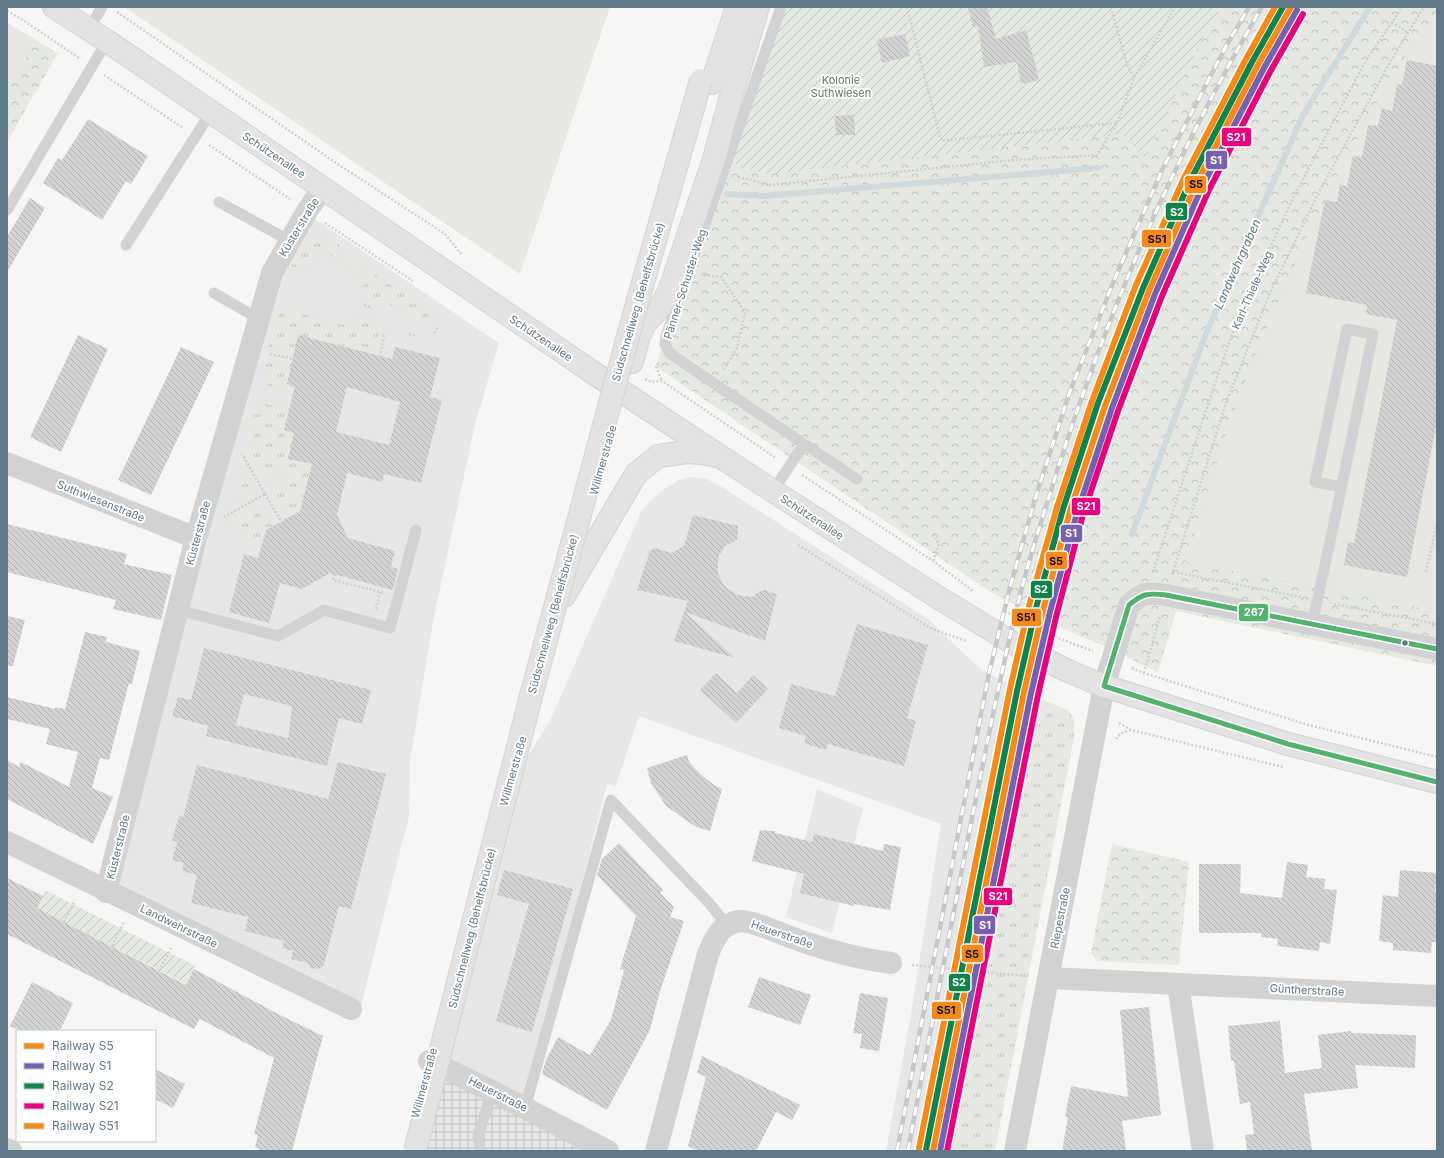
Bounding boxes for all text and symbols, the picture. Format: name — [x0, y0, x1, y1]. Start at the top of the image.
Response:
park label: Kolonie Suthwiesen — [811, 73, 871, 100]
line badge: S21 — [1221, 127, 1252, 147]
street label: Schützenallee — [240, 129, 308, 181]
text: S21 — [1227, 130, 1246, 144]
line badge: S1 — [1205, 150, 1228, 170]
text: S1 — [1210, 153, 1222, 167]
line badge: S5 — [1184, 175, 1207, 194]
text: S5 — [1189, 177, 1203, 191]
street label: Küsterstraße — [276, 195, 322, 259]
line badge: S2 — [1165, 202, 1188, 221]
text: S2 — [1170, 205, 1184, 219]
water label: Landwehrgraben — [1210, 217, 1264, 311]
street label: Südschnellweg (Behelfsbrücke) — [609, 221, 667, 383]
street label: Pänner-Schuster-Weg — [661, 227, 709, 341]
line badge: S51 — [1141, 229, 1172, 248]
text: S51 — [1148, 232, 1167, 246]
street label: Karl-Thiele-Weg — [1228, 249, 1276, 331]
street label: Schützenallee — [507, 312, 575, 364]
street label: Willmerstraße — [586, 423, 620, 497]
street label: Suthwiesenstraße — [55, 477, 147, 525]
street label: Schützenallee — [778, 491, 846, 543]
line badge: S21 — [1071, 497, 1101, 516]
street label: Küsterstraße — [183, 499, 213, 567]
text: S21 — [1077, 499, 1096, 513]
line badge: S1 — [1060, 524, 1083, 543]
text: S1 — [1065, 526, 1077, 540]
street label: Südschnellweg (Behelfsbrücke) — [525, 533, 581, 695]
line badge: S5 — [1045, 551, 1068, 570]
text: S5 — [1049, 554, 1063, 568]
line badge: S2 — [1030, 580, 1053, 599]
text: S2 — [1034, 582, 1048, 596]
line badge: 267 — [1238, 603, 1269, 622]
text: 267 — [1244, 605, 1264, 619]
line badge: S51 — [1011, 608, 1042, 627]
text: S51 — [1017, 610, 1036, 624]
unlabelled marker — [1400, 638, 1410, 648]
street label: Willmerstraße — [496, 734, 530, 808]
street label: Küsterstraße — [103, 813, 133, 881]
street label: Südschnellweg (Behelfsbrücke) — [445, 846, 499, 1010]
street label: Riepestraße — [1047, 886, 1073, 950]
line badge: S21 — [983, 887, 1013, 906]
text: S21 — [989, 889, 1008, 903]
street label: Landwehrstraße — [138, 901, 220, 951]
line badge: S1 — [973, 915, 996, 935]
street label: Heuerstraße — [749, 917, 815, 951]
text: S1 — [979, 918, 991, 932]
line badge: S5 — [961, 944, 984, 963]
text: S5 — [965, 947, 979, 961]
line badge: S2 — [948, 973, 971, 992]
text: S2 — [952, 975, 966, 989]
street label: Güntherstraße — [1269, 981, 1345, 999]
line badge: S51 — [931, 1001, 962, 1020]
text: S51 — [937, 1003, 956, 1017]
legend — [16, 1030, 156, 1142]
text: Railway S5 — [52, 1038, 114, 1053]
street label: Willmerstraße — [408, 1046, 440, 1120]
text: Railway S1 — [52, 1058, 111, 1073]
street label: Heuerstraße — [466, 1073, 530, 1115]
text: Railway S2 — [52, 1078, 114, 1093]
text: Railway S21 — [52, 1098, 119, 1113]
text: Railway S51 — [52, 1118, 119, 1133]

